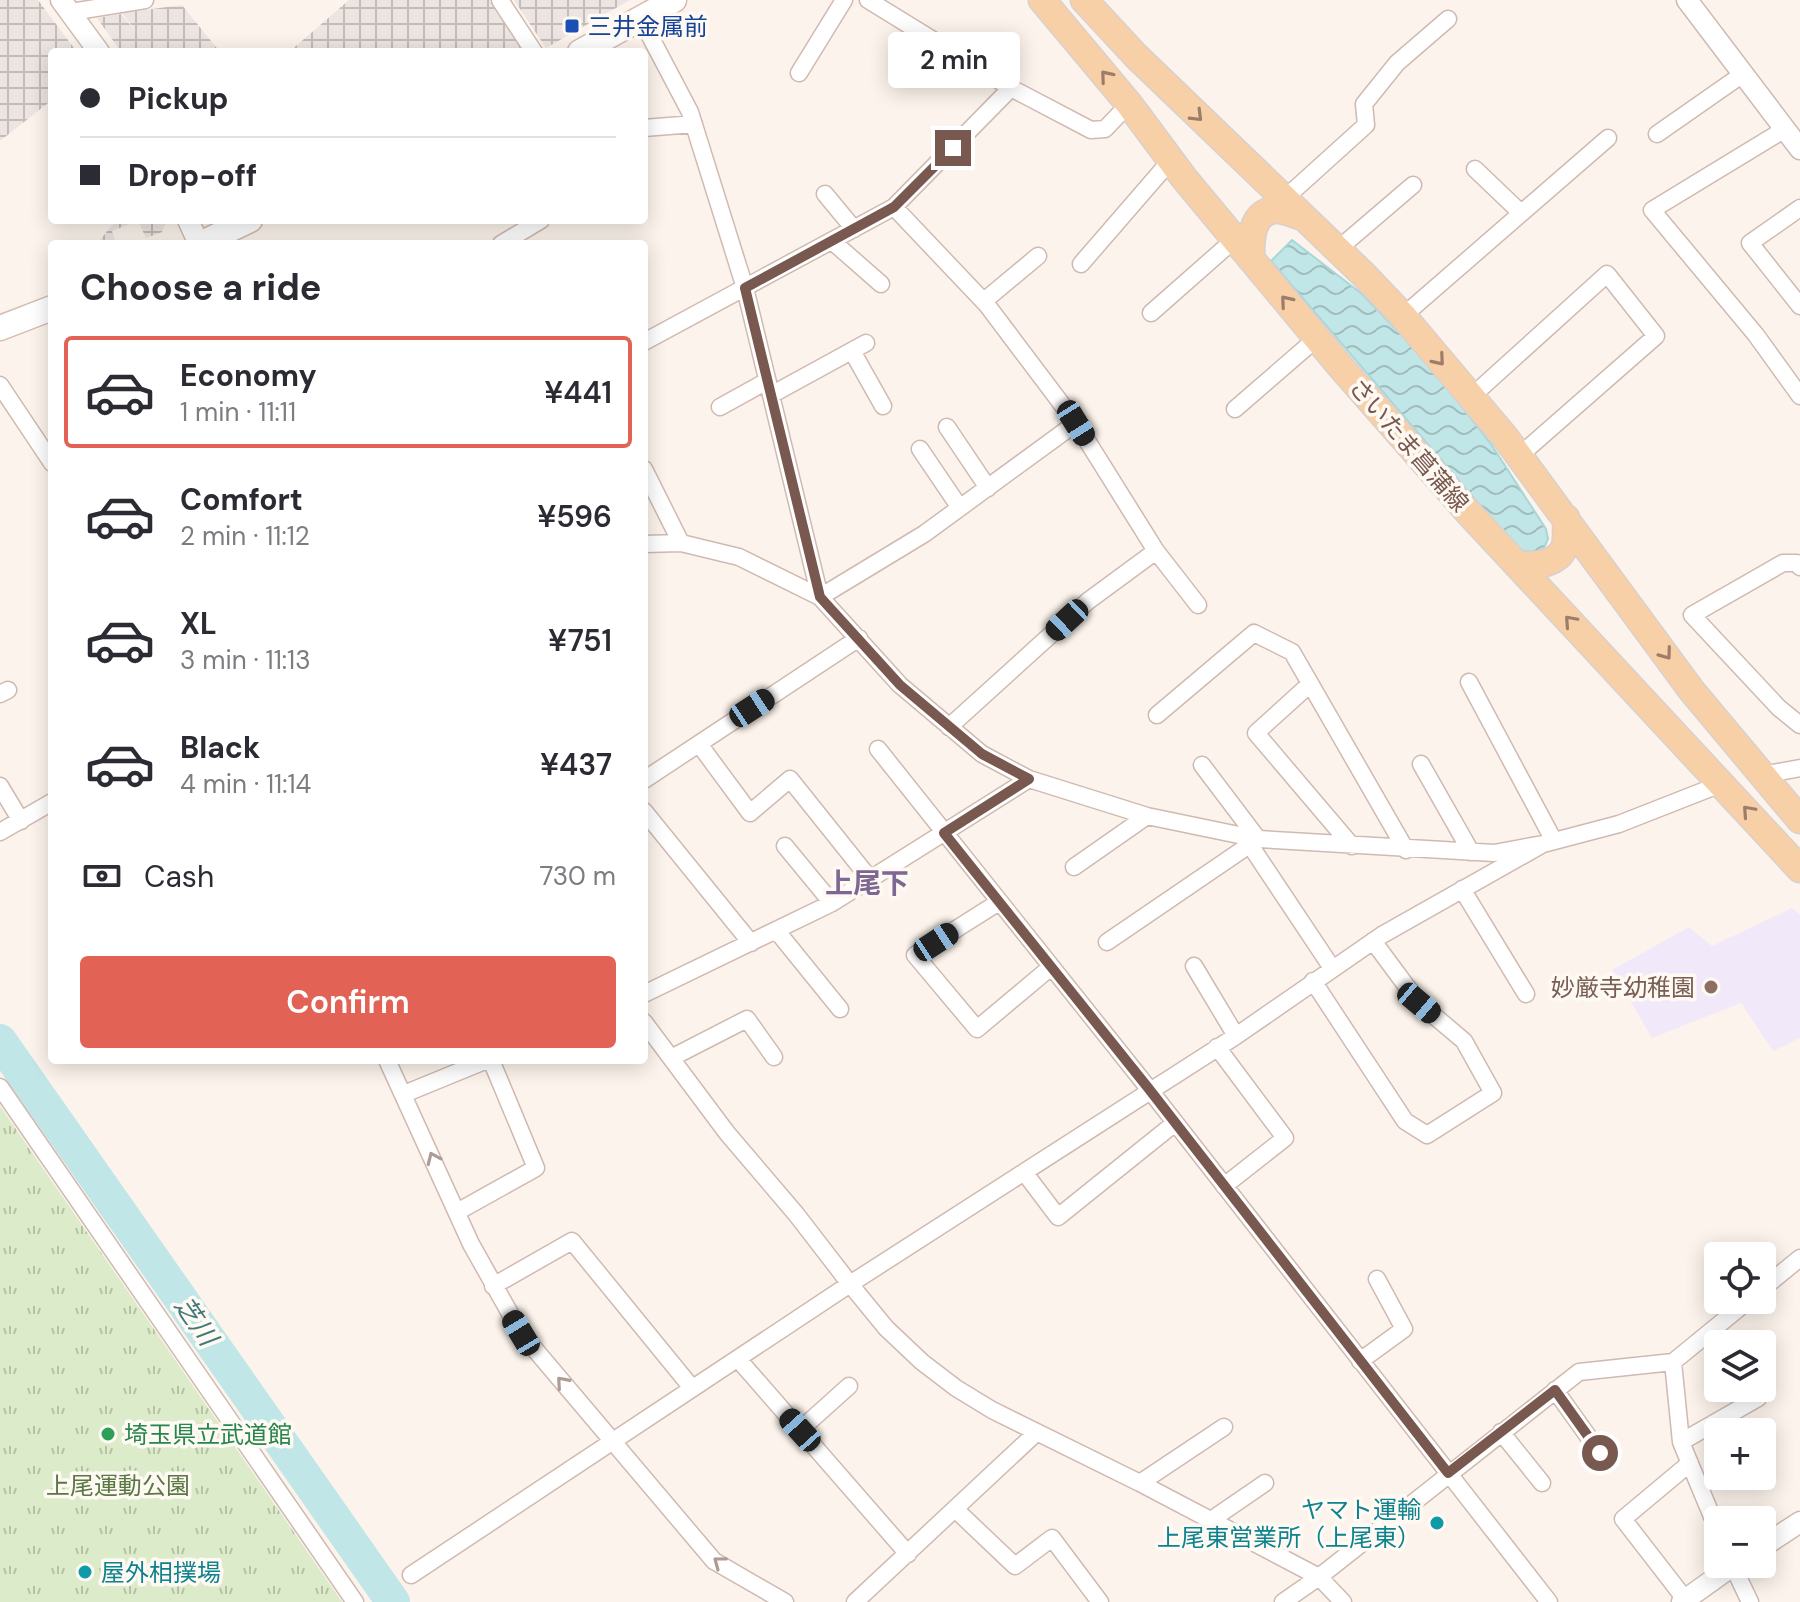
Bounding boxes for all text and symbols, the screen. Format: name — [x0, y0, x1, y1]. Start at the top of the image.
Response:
place label: 三井金属前 — [588, 11, 708, 42]
marker: 三井金属前 — [563, 17, 581, 35]
callout: 2 min — [887, 32, 1019, 88]
text: 2 min — [920, 43, 988, 77]
one-way arrow — [1101, 71, 1116, 86]
text: Pickup — [128, 79, 228, 118]
one-way arrow — [1188, 107, 1202, 121]
route end — [935, 130, 971, 166]
text: Drop-off — [128, 156, 257, 195]
text: Choose a ride — [80, 264, 321, 311]
one-way arrow — [1281, 296, 1296, 310]
one-way arrow — [1429, 350, 1444, 365]
icon: car — [84, 356, 156, 428]
text: Economy — [180, 356, 317, 395]
street label: さいたま菖蒲線 — [1342, 372, 1476, 518]
text: ¥441 — [544, 373, 612, 412]
text: 1 min · 11:11 — [180, 395, 296, 429]
car — [1053, 396, 1099, 450]
icon: car — [84, 480, 156, 552]
text: Comfort — [180, 480, 303, 519]
text: ¥596 — [537, 497, 612, 536]
text: 2 min · 11:12 — [180, 519, 310, 553]
car — [1041, 595, 1093, 645]
icon: car — [84, 604, 156, 676]
text: XL — [180, 604, 217, 643]
one-way arrow — [1565, 616, 1580, 631]
text: ¥751 — [548, 621, 612, 660]
text: 3 min · 11:13 — [180, 643, 311, 677]
one-way arrow — [1656, 646, 1670, 660]
car — [725, 685, 779, 731]
icon: car — [84, 728, 156, 800]
text: Black — [180, 728, 260, 767]
text: ¥437 — [540, 745, 612, 784]
text: 4 min · 11:14 — [180, 767, 311, 801]
one-way arrow — [1742, 806, 1757, 820]
icon: cash — [80, 854, 124, 898]
text: Cash — [144, 857, 214, 896]
text: 730 m — [540, 859, 616, 893]
district label: 上尾下 — [825, 865, 909, 902]
car — [909, 919, 963, 965]
button: Confirm — [80, 956, 616, 1048]
place label: 妙厳寺幼稚園 — [1551, 972, 1695, 1003]
car — [1393, 978, 1445, 1028]
marker: 妙厳寺幼稚園 — [1702, 978, 1720, 996]
one-way arrow — [427, 1152, 443, 1166]
map controls — [1704, 1242, 1776, 1578]
button: locate — [1704, 1242, 1776, 1314]
water label: 芝川 — [167, 1290, 227, 1354]
car — [498, 1306, 544, 1360]
button: layers — [1704, 1330, 1776, 1402]
one-way arrow — [557, 1376, 572, 1391]
car — [775, 1404, 825, 1456]
button: + — [1704, 1418, 1776, 1490]
place label: 埼玉県立武道館 — [124, 1419, 292, 1450]
marker: 埼玉県立武道館 — [99, 1425, 117, 1443]
route start — [1582, 1435, 1618, 1471]
park label: 上尾運動公園 — [46, 1470, 190, 1501]
place label: ヤマト運輸 上尾東営業所（上尾東） — [1157, 1494, 1421, 1553]
button: − — [1704, 1506, 1776, 1578]
marker: ヤマト運輸 上尾東営業所（上尾東） — [1428, 1514, 1446, 1532]
place label: 屋外相撲場 — [101, 1557, 221, 1588]
one-way arrow — [713, 1557, 728, 1571]
marker: 屋外相撲場 — [76, 1563, 94, 1581]

